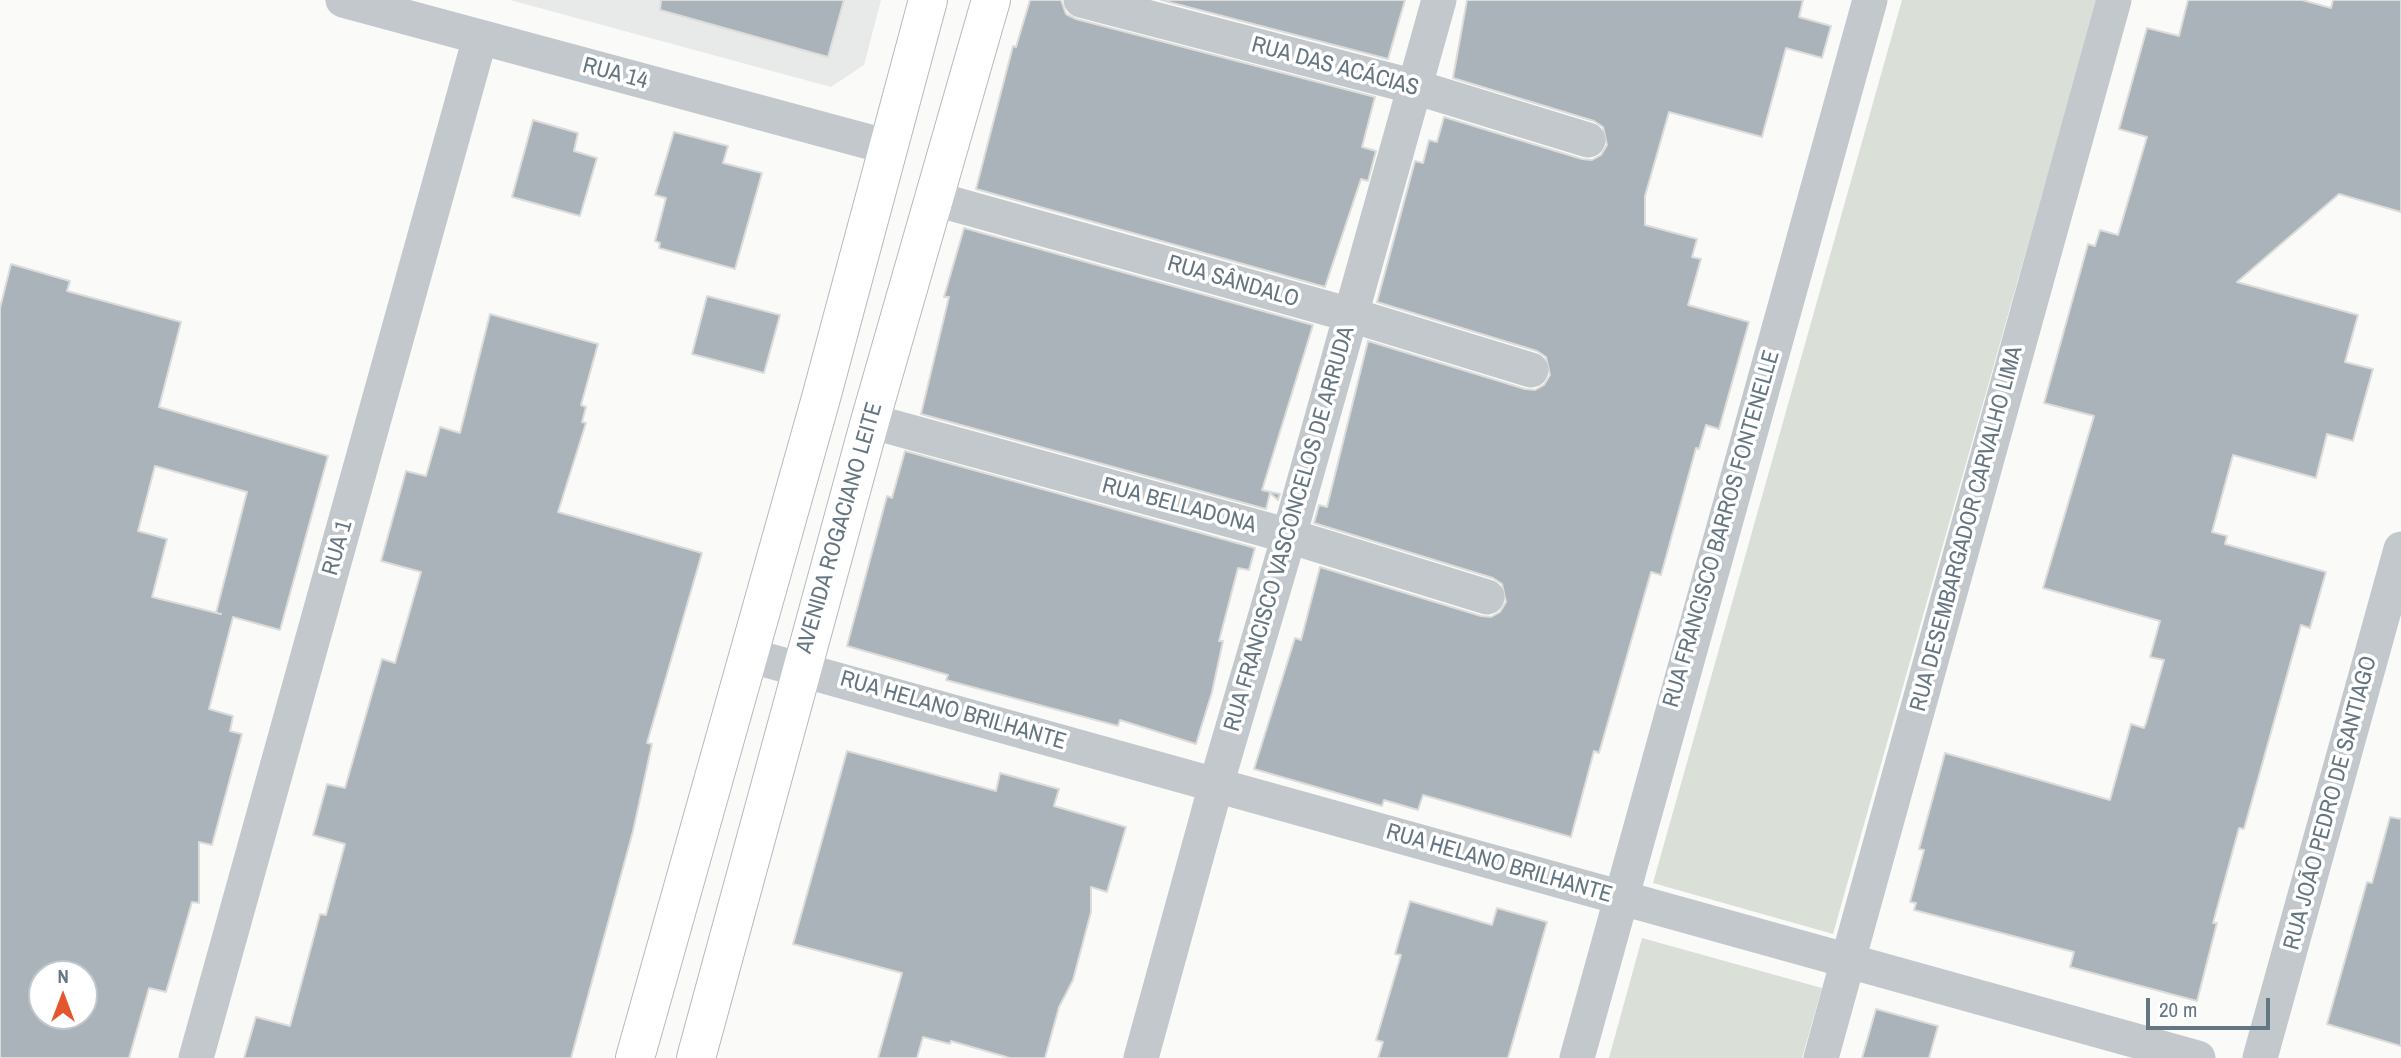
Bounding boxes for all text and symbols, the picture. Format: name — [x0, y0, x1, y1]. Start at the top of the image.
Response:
street label: RUA DAS ACÁCIAS — [1248, 31, 1422, 103]
street label: RUA 14 — [580, 52, 650, 96]
street label: RUA SÂNDALO — [1164, 250, 1302, 314]
street label: RUA FRANCISCO VASCONCELOS DE ARRUDA — [1219, 323, 1361, 735]
street label: RUA DESEMBARGADOR CARVALHO LIMA — [1905, 344, 2029, 714]
street label: RUA FRANCISCO BARROS FONTENELLE — [1658, 347, 1786, 711]
street label: AVENIDA ROGACIANO LEITE — [791, 399, 889, 657]
street label: RUA BELLADONA — [1099, 472, 1259, 540]
street label: RUA 1 — [317, 517, 359, 579]
street label: RUA JOÃO PEDRO DE SANTIAGO — [2278, 653, 2384, 953]
street label: RUA HELANO BRILHANTE — [837, 666, 1069, 756]
street label: RUA HELANO BRILHANTE — [1383, 819, 1615, 909]
north arrow — [28, 960, 98, 1030]
text: N — [57, 963, 69, 989]
scale bar — [2149, 984, 2273, 1028]
text: 20 m — [2159, 995, 2197, 1024]

